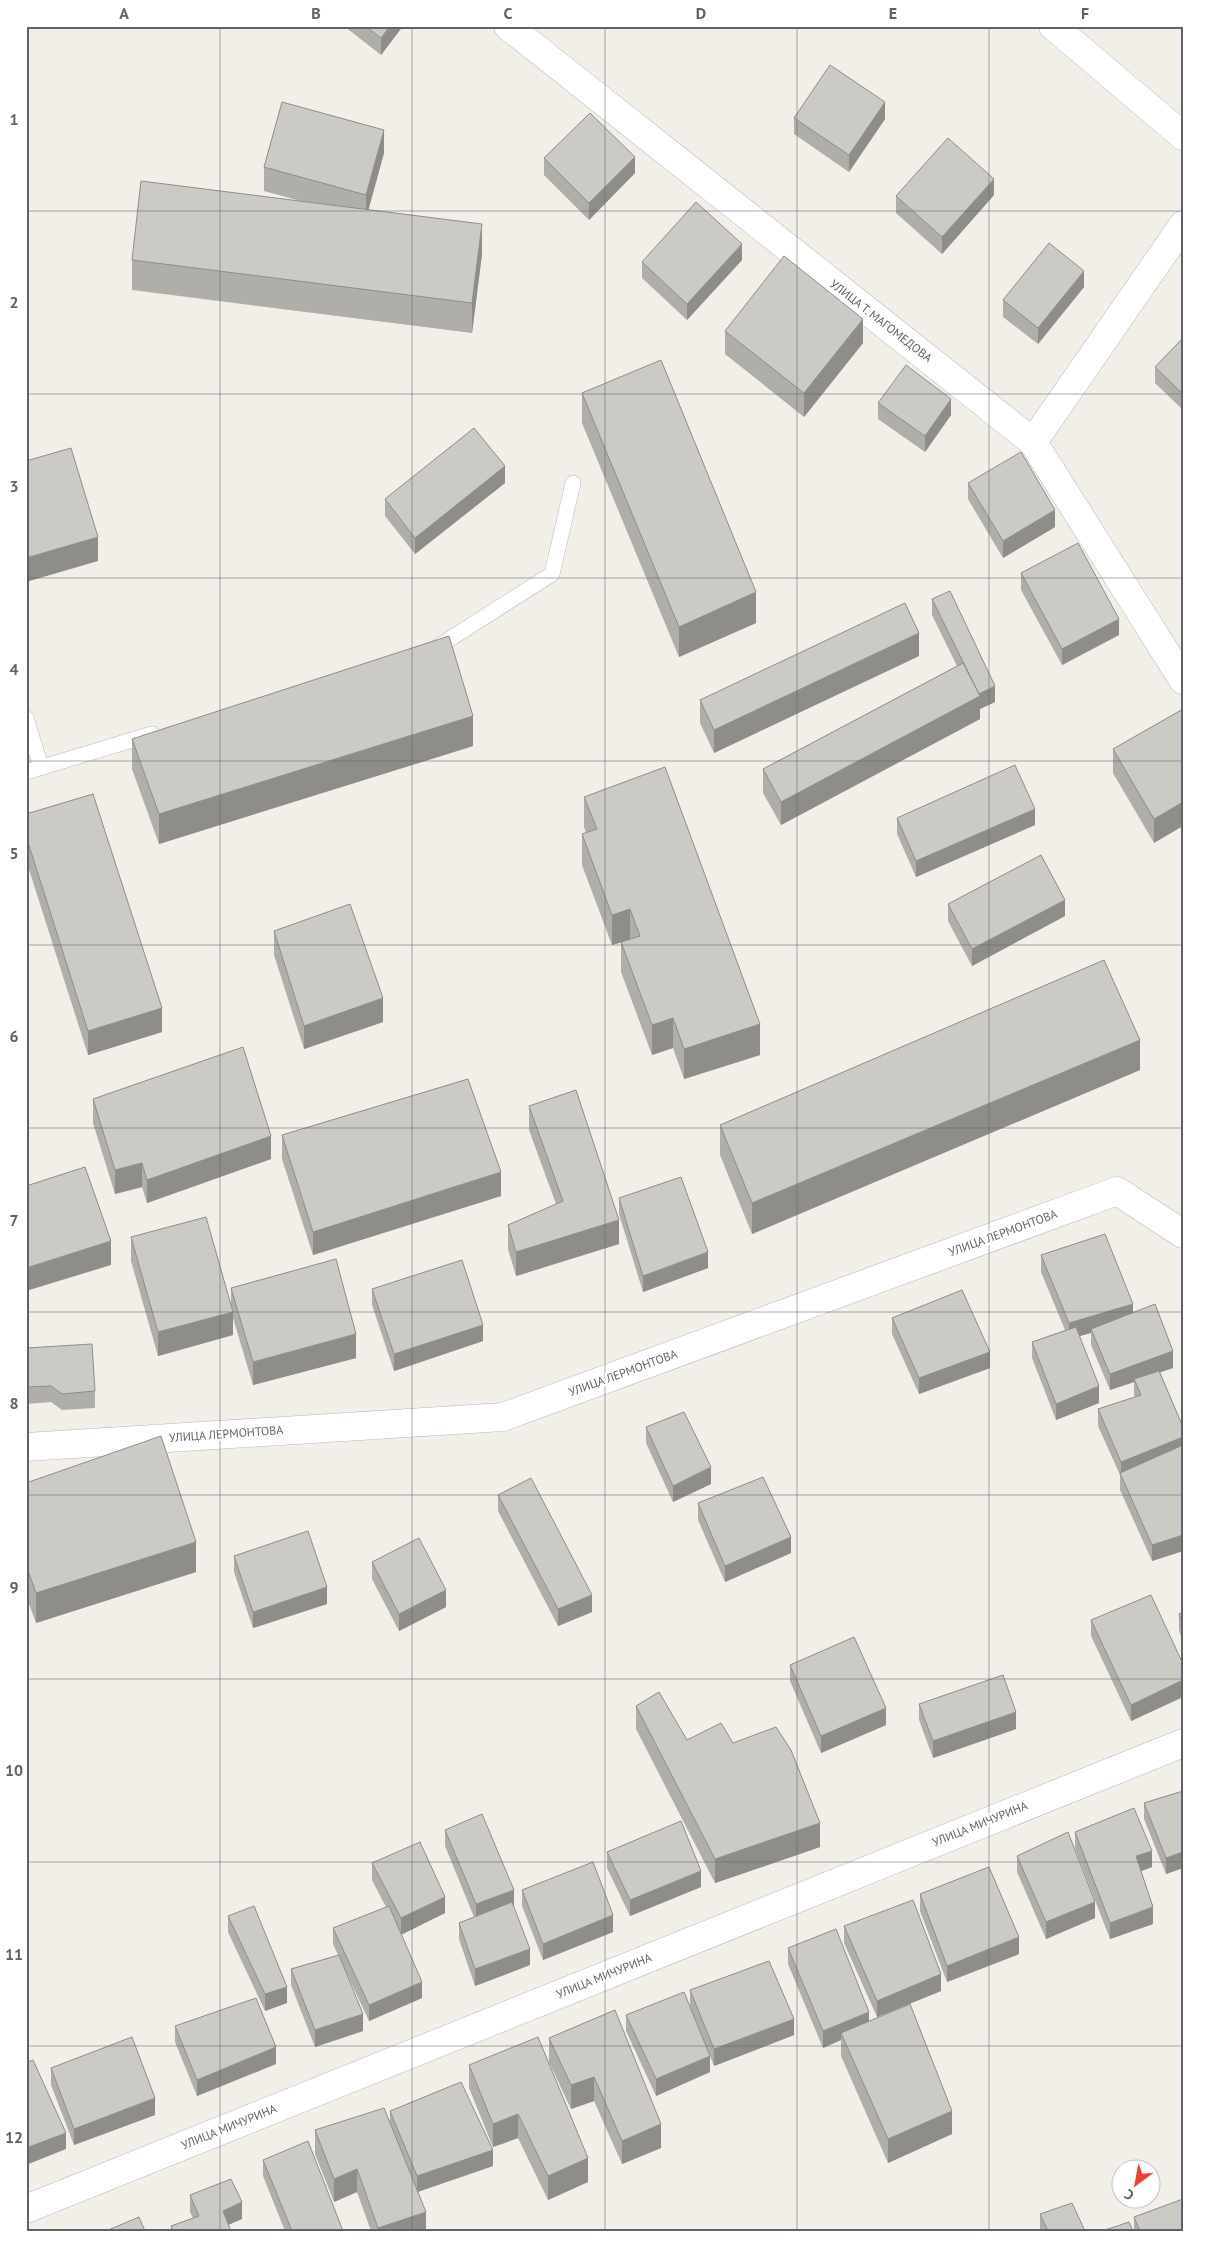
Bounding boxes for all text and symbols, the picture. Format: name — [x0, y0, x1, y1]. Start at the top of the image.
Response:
text: A — [119, 3, 129, 23]
text: B — [311, 3, 321, 23]
text: C — [504, 3, 513, 23]
text: D — [696, 3, 706, 23]
text: E — [889, 3, 897, 23]
text: F — [1081, 3, 1089, 23]
text: 1 — [9, 109, 19, 129]
street label: УЛИЦА Т. МАГОМЕДОВА — [827, 276, 935, 365]
text: 2 — [9, 292, 19, 312]
text: 3 — [9, 476, 19, 496]
text: 4 — [9, 659, 19, 679]
text: 5 — [9, 843, 19, 863]
text: 6 — [9, 1026, 19, 1046]
street label: УЛИЦА ЛЕРМОНТОВА — [946, 1206, 1059, 1259]
text: 7 — [9, 1210, 19, 1230]
street label: УЛИЦА ЛЕРМОНТОВА — [566, 1346, 679, 1399]
text: 8 — [9, 1393, 19, 1413]
street label: УЛИЦА ЛЕРМОНТОВА — [168, 1422, 284, 1445]
text: 9 — [9, 1577, 19, 1597]
text: 10 — [5, 1760, 23, 1780]
street label: УЛИЦА МИЧУРИНА — [930, 1798, 1030, 1849]
text: 11 — [5, 1944, 23, 1964]
street label: УЛИЦА МИЧУРИНА — [554, 1950, 654, 2001]
street label: УЛИЦА МИЧУРИНА — [179, 2101, 279, 2152]
text: 12 — [5, 2127, 23, 2147]
north arrow — [1112, 2160, 1162, 2210]
text: С — [1121, 2185, 1137, 2205]

